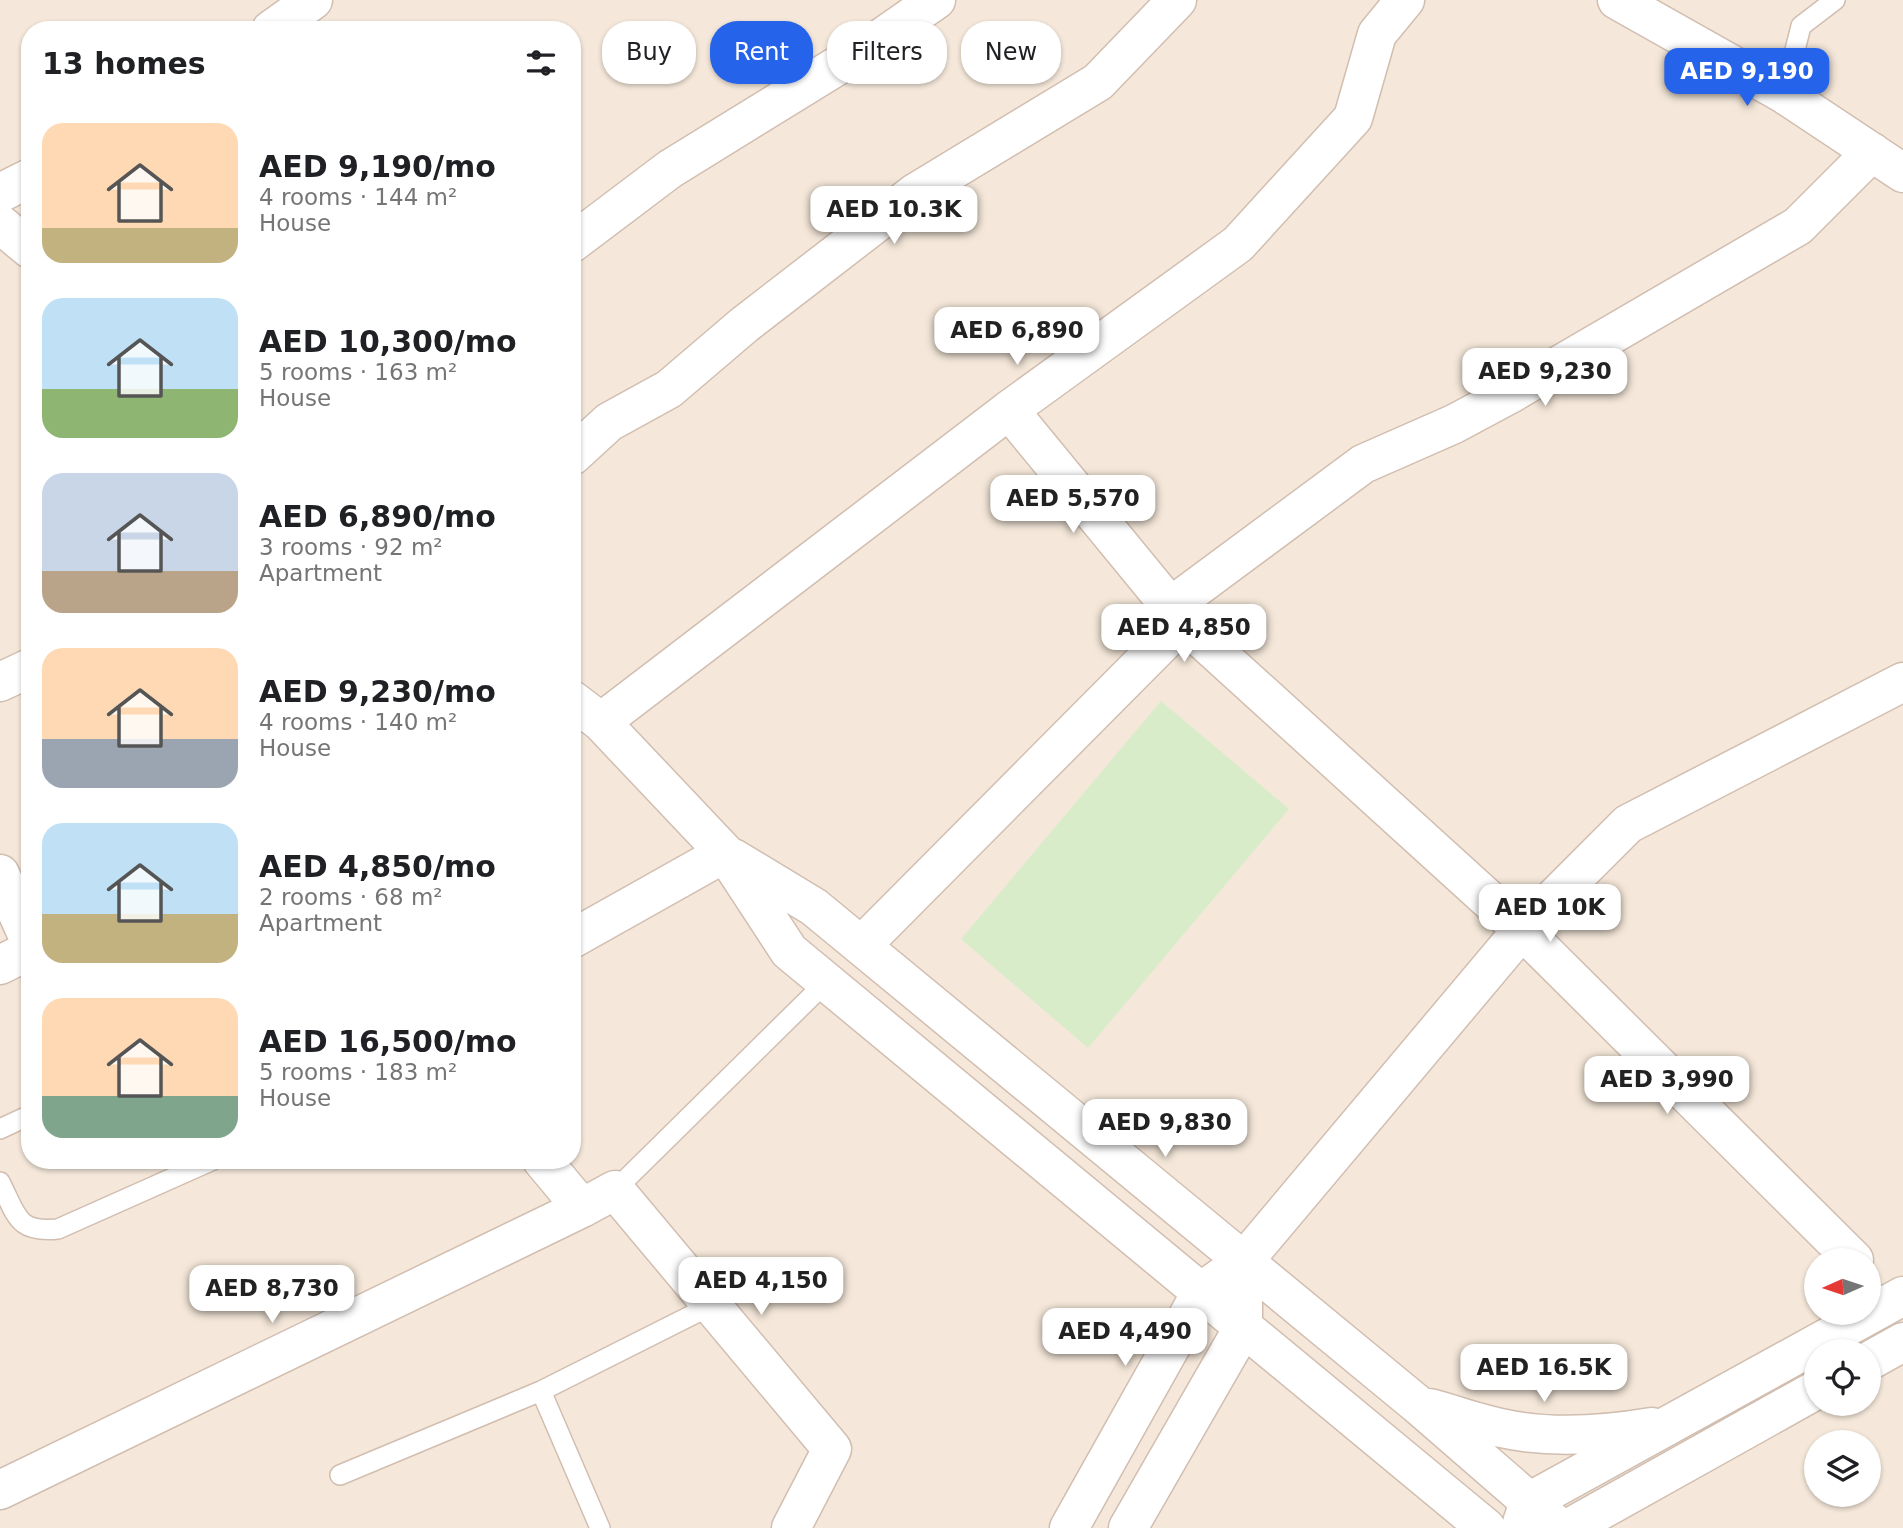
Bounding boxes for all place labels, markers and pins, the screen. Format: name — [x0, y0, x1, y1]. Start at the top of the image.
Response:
pin: AED 9,190 — [1667, 48, 1827, 108]
pin: AED 10.3K — [814, 187, 974, 246]
pin: AED 6,890 — [937, 308, 1097, 367]
pin: AED 9,230 — [1465, 348, 1625, 408]
pin: AED 5,570 — [993, 476, 1153, 535]
pin: AED 4,850 — [1104, 604, 1264, 664]
pin: AED 10K — [1485, 884, 1615, 944]
pin: AED 3,990 — [1587, 1056, 1747, 1116]
pin: AED 9,830 — [1085, 1100, 1245, 1159]
pin: AED 4,150 — [681, 1258, 841, 1317]
pin: AED 8,730 — [192, 1266, 352, 1325]
pin: AED 4,490 — [1045, 1308, 1205, 1368]
pin: AED 16.5K — [1464, 1344, 1624, 1404]

